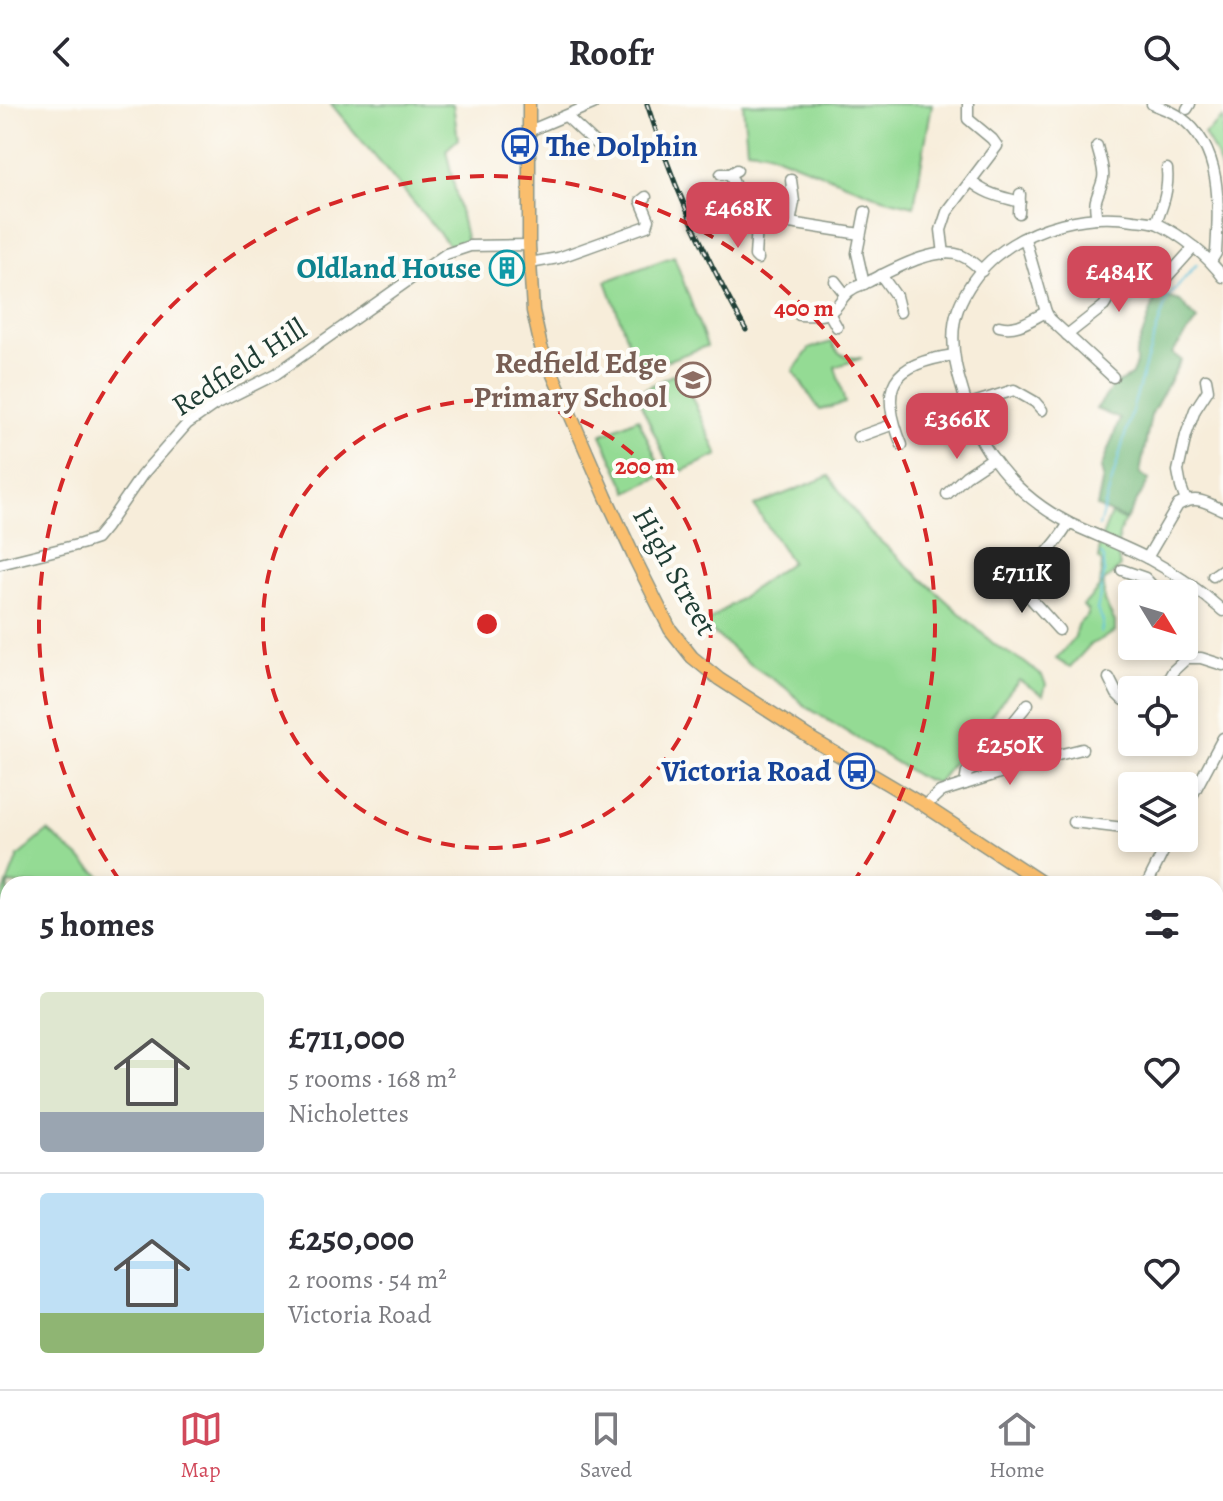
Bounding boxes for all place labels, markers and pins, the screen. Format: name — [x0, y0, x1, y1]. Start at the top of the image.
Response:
place label: The Dolphin — [546, 126, 698, 166]
bus stop icon: The Dolphin — [501, 127, 539, 165]
pin: £468K — [682, 182, 794, 250]
pin: £484K — [1063, 246, 1175, 314]
place label: Oldland House — [296, 248, 481, 288]
building icon: Oldland House — [488, 249, 526, 287]
place label: Redfield Edge Primary School — [474, 343, 667, 417]
school or university icon: Redfield Edge Primary School — [674, 361, 712, 399]
pin: £366K — [901, 393, 1013, 461]
pin: £711K — [966, 547, 1078, 615]
centre of rings — [473, 610, 501, 638]
pin: £250K — [954, 719, 1066, 787]
place label: Victoria Road — [660, 751, 832, 791]
bus stop icon: Victoria Road — [838, 752, 876, 790]

